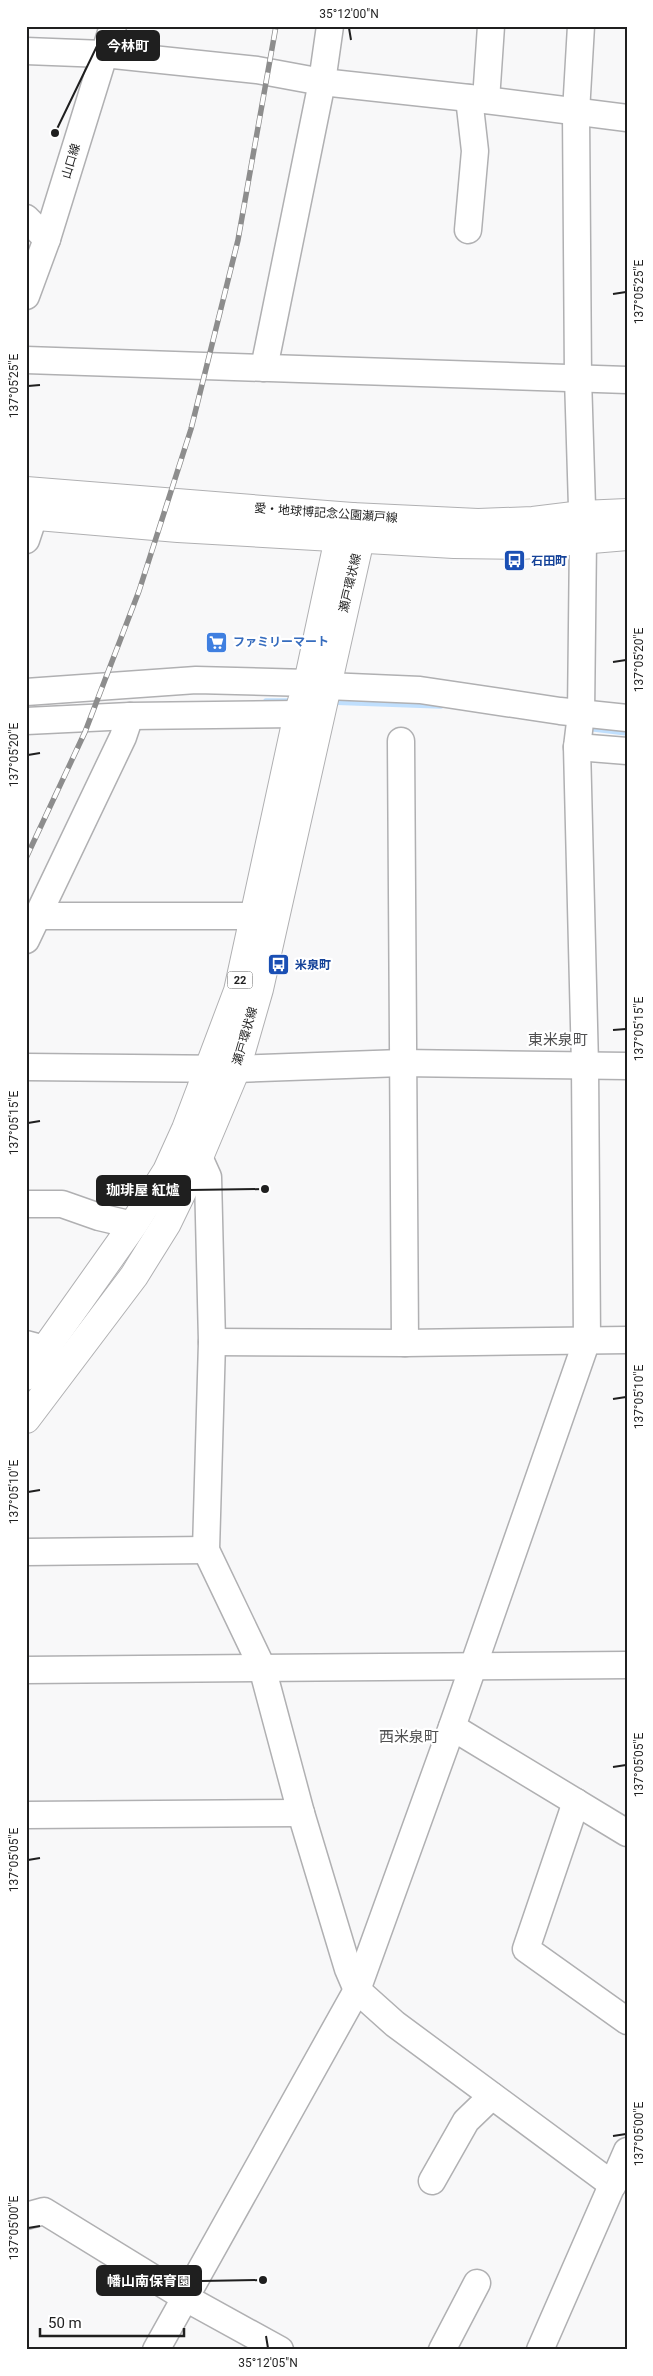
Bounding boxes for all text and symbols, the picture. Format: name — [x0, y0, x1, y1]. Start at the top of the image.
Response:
text: 35°12'00"N — [319, 7, 379, 21]
callout: 今林町 — [97, 31, 159, 60]
text: 今林町 — [107, 38, 149, 54]
street label: 山口線 — [59, 142, 83, 180]
text: 137°05'25"E — [632, 260, 646, 324]
text: 137°05'25"E — [7, 354, 21, 418]
street label: 愛・地球博記念公園瀬戸線 — [254, 501, 398, 525]
bus stop icon: 石田町 — [503, 549, 527, 573]
street label: 瀬戸環状線 — [336, 552, 364, 614]
place label: 石田町 — [531, 554, 567, 568]
text: 137°05'20"E — [632, 628, 646, 692]
supermarket icon: ファミリーマート — [205, 630, 229, 654]
place label: ファミリーマート — [233, 635, 329, 649]
text: 137°05'20"E — [7, 723, 21, 787]
bus stop icon: 米泉町 — [267, 953, 291, 977]
place label: 米泉町 — [295, 958, 331, 972]
road number: 22 — [228, 972, 252, 988]
text: 137°05'15"E — [632, 997, 646, 1061]
street label: 瀬戸環状線 — [230, 1005, 260, 1067]
district label: 東米泉町 — [528, 1031, 588, 1049]
text: 137°05'15"E — [7, 1091, 21, 1155]
callout: 珈琲屋 紅爐 — [97, 1176, 190, 1205]
text: 珈琲屋 紅爐 — [106, 1182, 180, 1198]
text: 137°05'10"E — [632, 1365, 646, 1429]
text: 137°05'10"E — [7, 1460, 21, 1524]
district label: 西米泉町 — [379, 1728, 439, 1746]
text: 137°05'05"E — [632, 1733, 646, 1797]
text: 137°05'05"E — [7, 1828, 21, 1892]
text: 137°05'00"E — [632, 2102, 646, 2166]
text: 137°05'00"E — [7, 2196, 21, 2260]
callout: 幡山南保育園 — [97, 2266, 201, 2295]
text: 幡山南保育園 — [107, 2273, 191, 2289]
scale bar — [40, 2306, 184, 2338]
text: 50 m — [48, 2314, 82, 2332]
text: 35°12'05"N — [238, 2356, 298, 2370]

